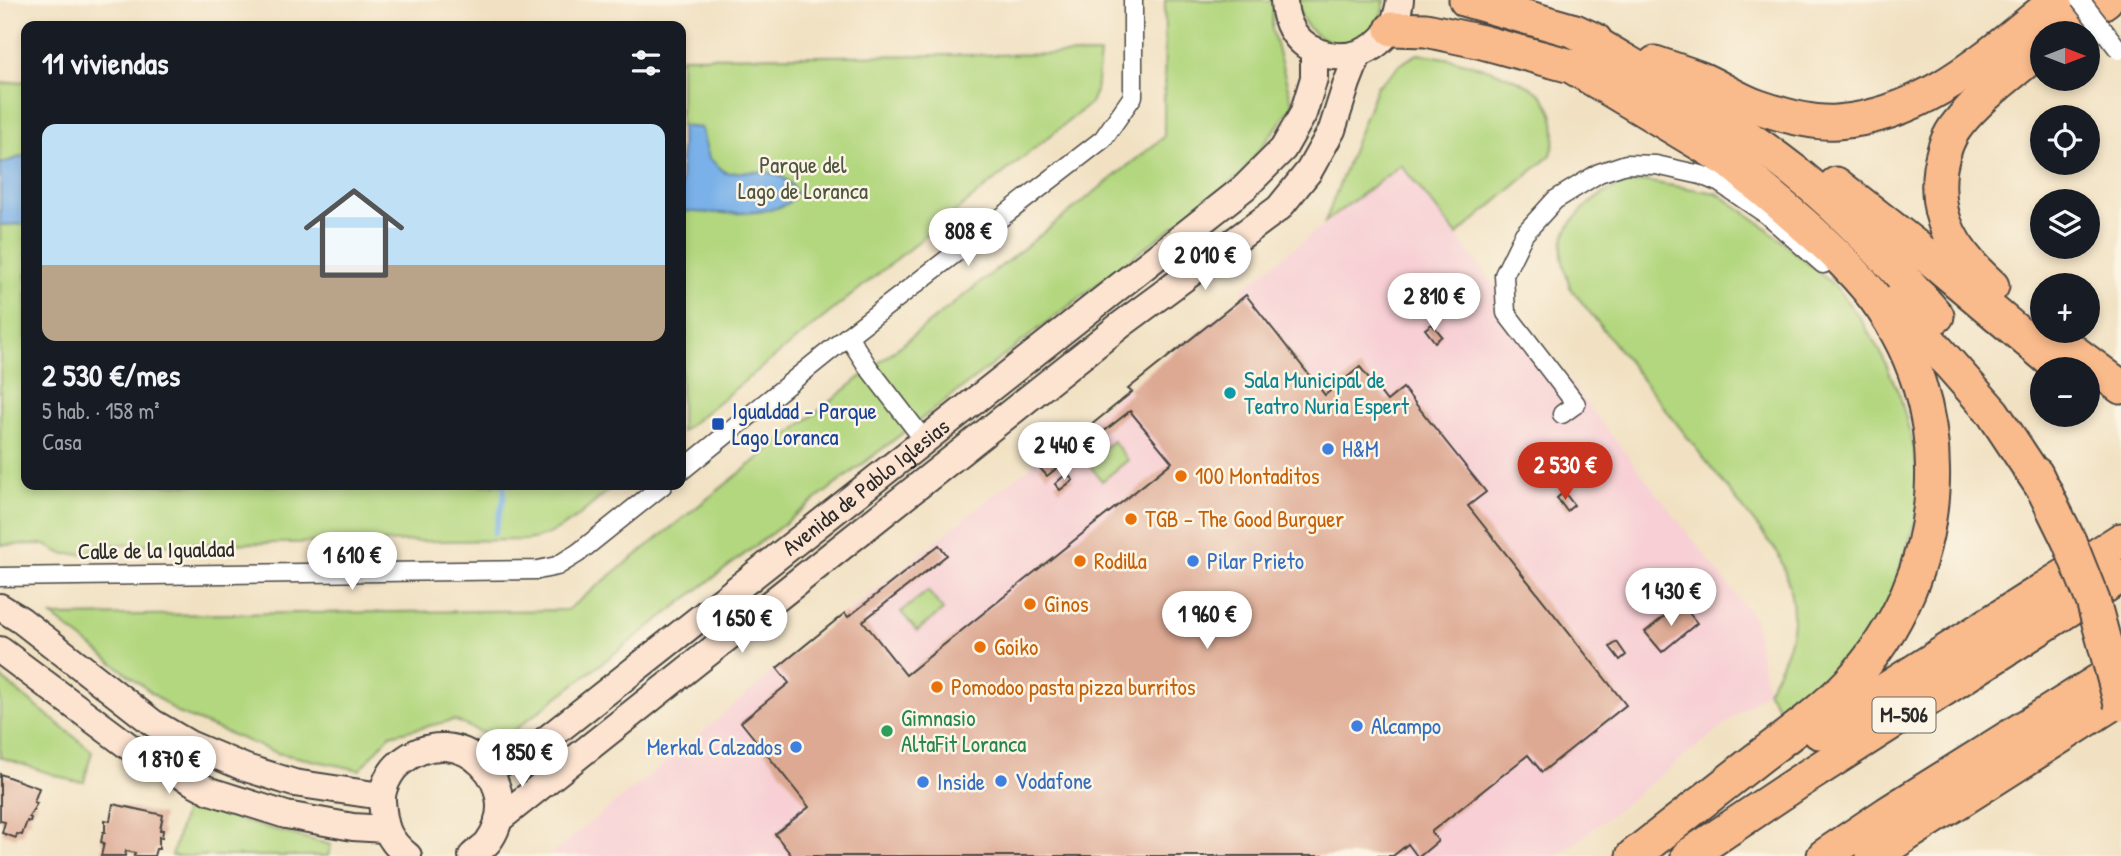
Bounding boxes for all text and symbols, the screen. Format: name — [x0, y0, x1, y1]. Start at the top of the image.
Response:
north arrow — [2030, 21, 2100, 91]
map controls — [2030, 21, 2100, 427]
text: 11 viviendas — [42, 43, 169, 83]
icon: filters — [627, 44, 665, 82]
button: locate — [2030, 105, 2100, 175]
park label: Parque del Lago de Loranca — [738, 149, 868, 206]
icon: home — [291, 170, 417, 296]
button: layers — [2030, 189, 2100, 259]
pin: 808 € — [919, 208, 1017, 268]
text: 808 € — [945, 215, 991, 246]
pin: 2 010 € — [1140, 232, 1270, 292]
text: 2 010 € — [1174, 239, 1236, 270]
button: + — [2030, 273, 2100, 343]
pin: 2 810 € — [1369, 274, 1499, 333]
text: 2 810 € — [1403, 280, 1465, 311]
text: 2 530 €/mes — [42, 355, 180, 395]
button: − — [2030, 357, 2100, 427]
place label: Sala Municipal de Teatro Nuria Espert — [1244, 364, 1410, 421]
marker: Sala Municipal de Teatro Nuria Espert — [1222, 385, 1238, 401]
text: 5 hab. · 158 m² — [42, 395, 160, 426]
place label: Igualdad - Parque Lago Loranca — [732, 395, 877, 452]
street label: Avenida de Pablo Iglesias — [775, 411, 956, 562]
marker: Igualdad - Parque Lago Loranca — [710, 416, 726, 432]
pin: 2 440 € — [999, 422, 1129, 482]
text: Casa — [42, 426, 82, 457]
text: 2 440 € — [1034, 429, 1094, 460]
place label: H&M — [1342, 433, 1379, 464]
marker: H&M — [1320, 441, 1336, 457]
pin: 2 530 € — [1500, 442, 1630, 502]
text: 2 530 € — [1534, 449, 1596, 480]
place label: 100 Montaditos — [1195, 460, 1320, 491]
marker: 100 Montaditos — [1173, 468, 1189, 484]
place label: TGB - The Good Burguer — [1145, 503, 1344, 534]
marker: TGB - The Good Burguer — [1123, 511, 1139, 527]
pin: 1 610 € — [287, 532, 417, 592]
street label: Calle de la Igualdad — [77, 533, 235, 566]
text: 1 610 € — [323, 539, 381, 570]
place label: Rodilla — [1094, 545, 1147, 576]
place label: Pilar Prieto — [1207, 545, 1304, 576]
marker: Rodilla — [1072, 553, 1088, 569]
marker: Pilar Prieto — [1185, 553, 1201, 569]
pin: 1 430 € — [1606, 568, 1736, 628]
text: 1 430 € — [1641, 575, 1701, 606]
place label: Ginos — [1044, 588, 1089, 619]
pin: 1 960 € — [1142, 592, 1272, 651]
pin: 1 650 € — [677, 596, 807, 655]
marker: Ginos — [1022, 596, 1038, 612]
text: 1 960 € — [1178, 598, 1236, 629]
text: 1 650 € — [712, 602, 772, 633]
place label: Goiko — [994, 631, 1038, 662]
marker: Goiko — [972, 639, 988, 655]
place label: Pomodoo pasta pizza burritos — [951, 671, 1196, 702]
marker: Pomodoo pasta pizza burritos — [929, 679, 945, 695]
road number: M-506 — [1872, 698, 1936, 732]
place label: Gimnasio AltaFit Loranca — [901, 702, 1026, 759]
place label: Alcampo — [1371, 710, 1441, 741]
marker: Alcampo — [1349, 718, 1365, 734]
marker: Gimnasio AltaFit Loranca — [879, 723, 895, 739]
pin: 1 850 € — [457, 730, 587, 789]
place label: Merkal Calzados — [647, 731, 782, 762]
pin: 1 870 € — [104, 736, 234, 796]
text: 1 850 € — [492, 736, 552, 767]
marker: Merkal Calzados — [788, 739, 804, 755]
text: 1 870 € — [138, 743, 200, 774]
place label: Vodafone — [1015, 765, 1092, 796]
place label: Inside — [937, 766, 985, 797]
marker: Vodafone — [993, 773, 1009, 789]
marker: Inside — [915, 774, 931, 790]

